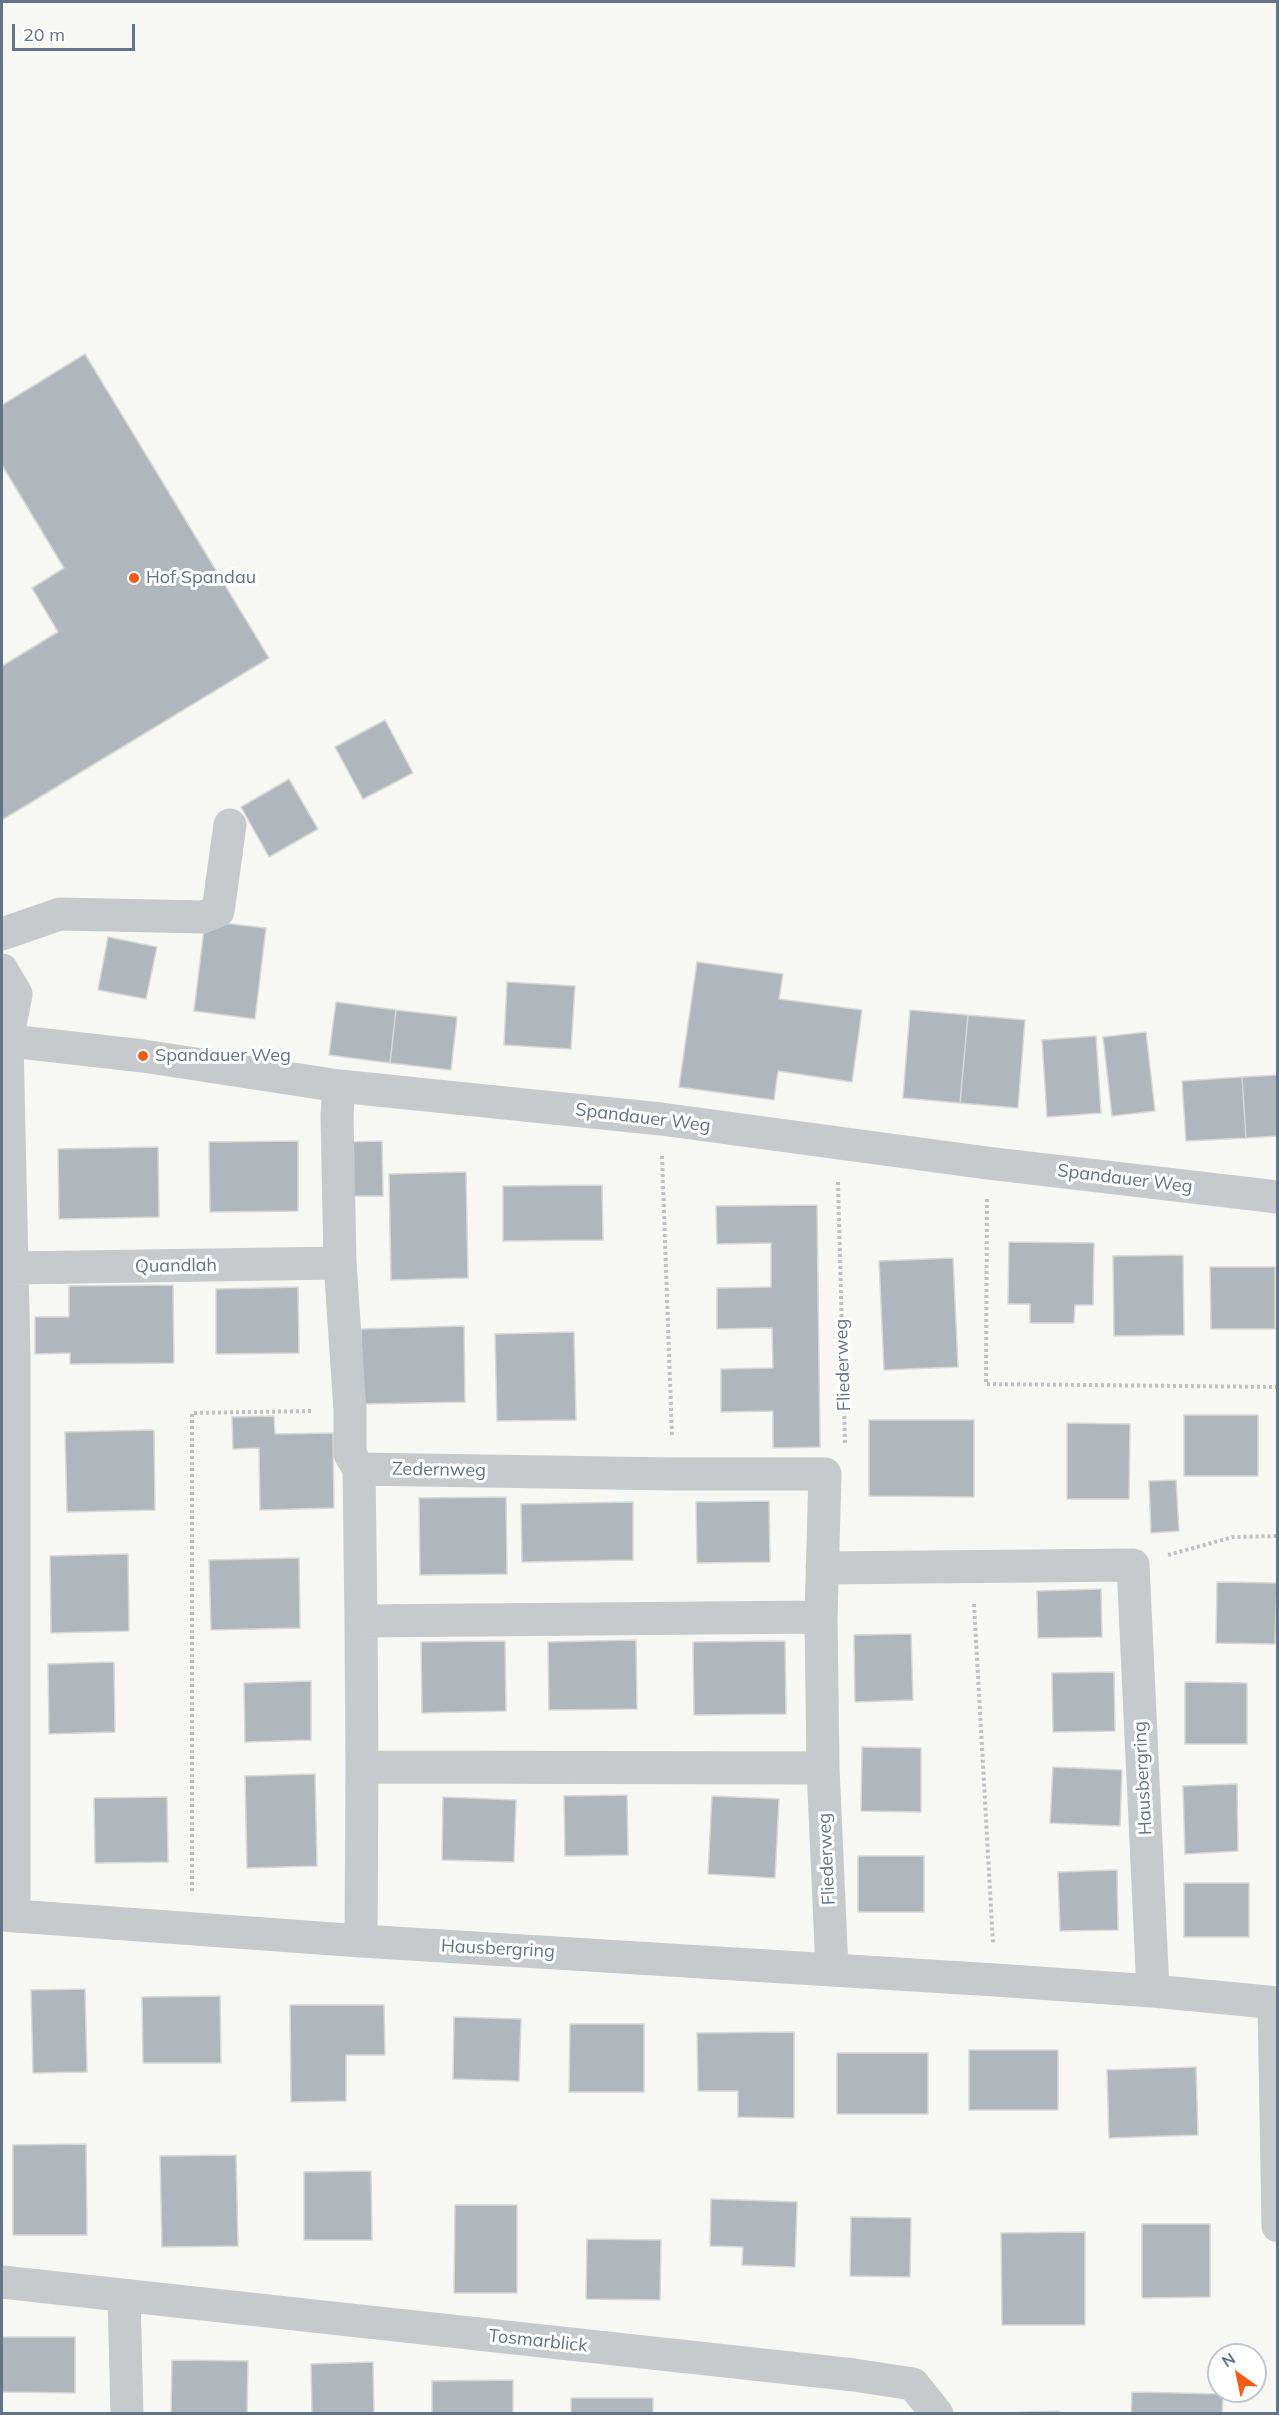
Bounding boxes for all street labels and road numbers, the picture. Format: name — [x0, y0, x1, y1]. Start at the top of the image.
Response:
street label: Spandauer Weg — [574, 1099, 712, 1137]
street label: Spandauer Weg — [1056, 1160, 1194, 1198]
street label: Quandlah — [135, 1254, 217, 1278]
street label: Fliederweg — [831, 1319, 855, 1411]
street label: Zedernweg — [392, 1458, 486, 1482]
street label: Hausbergring — [1129, 1721, 1157, 1835]
street label: Fliederweg — [814, 1812, 840, 1906]
street label: Hausbergring — [441, 1935, 555, 1963]
street label: Tosmarblick — [487, 2325, 589, 2357]

